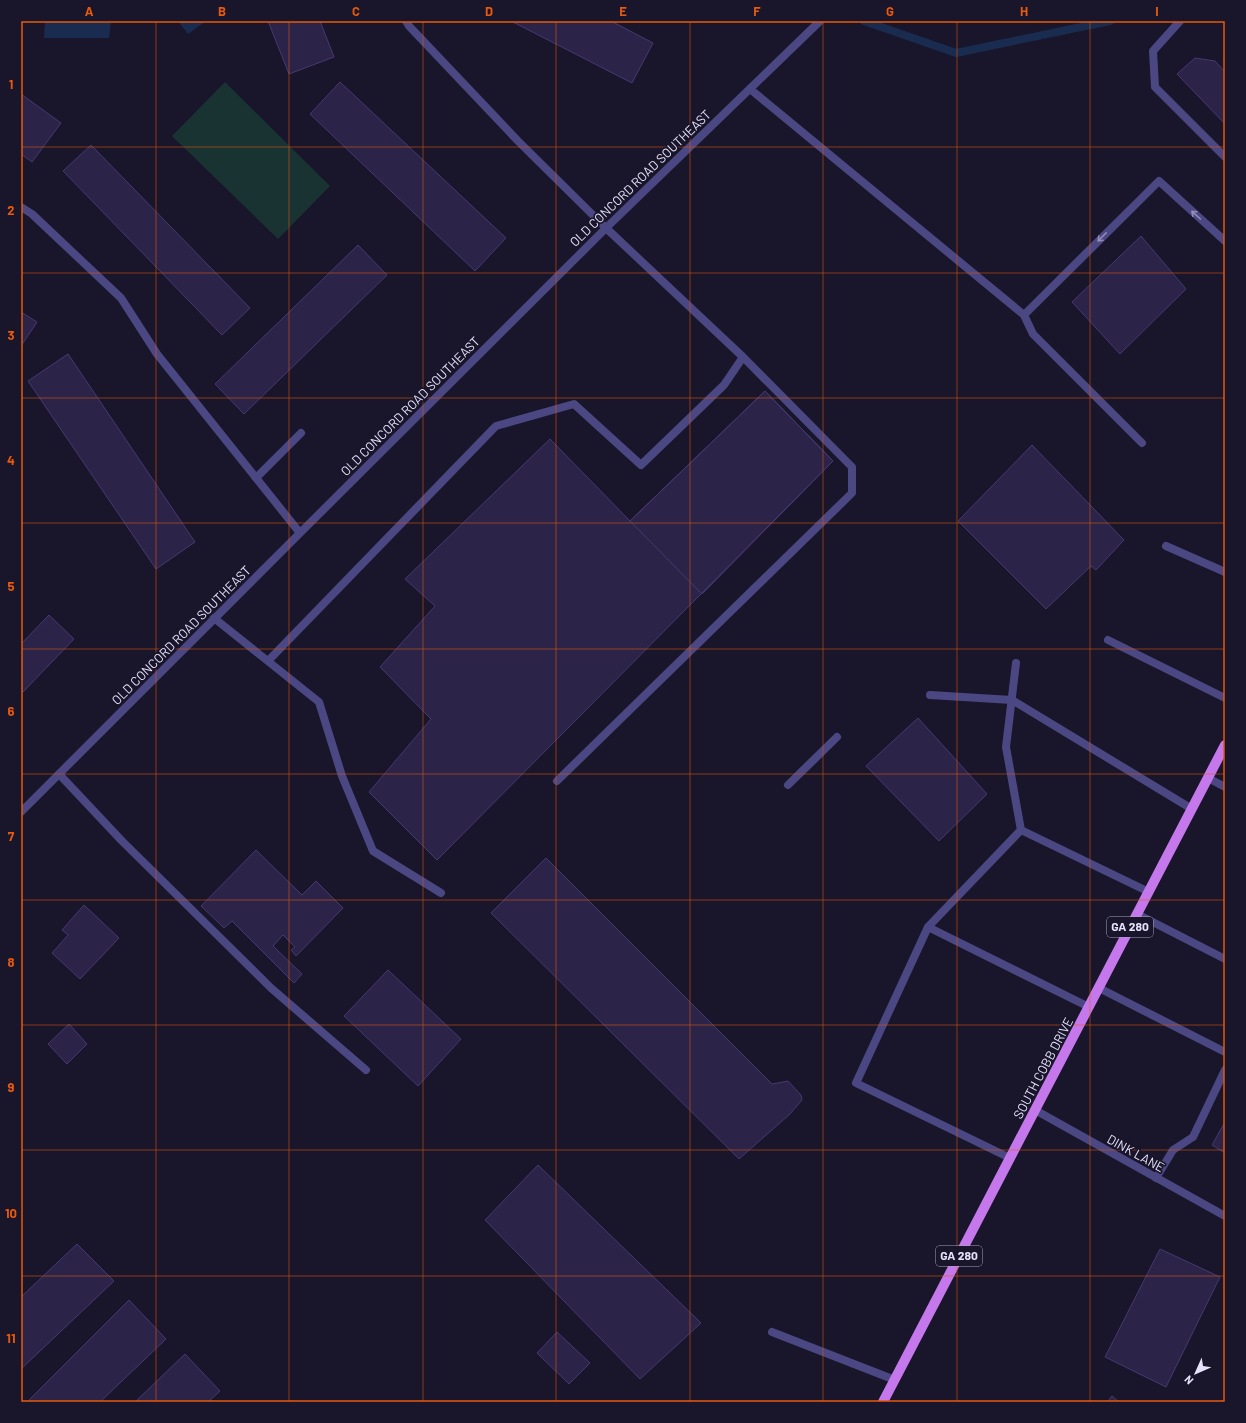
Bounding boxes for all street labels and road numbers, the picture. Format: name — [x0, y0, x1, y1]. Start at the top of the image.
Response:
street label: OLD CONCORD ROAD SOUTHEAST — [566, 106, 714, 250]
street label: OLD CONCORD ROAD SOUTHEAST — [337, 333, 483, 479]
street label: OLD CONCORD ROAD SOUTHEAST — [108, 562, 254, 708]
road number: GA 280 — [1107, 917, 1153, 937]
street label: SOUTH COBB DRIVE — [1010, 1015, 1076, 1121]
street label: DINK LANE — [1105, 1131, 1168, 1175]
road number: GA 280 — [936, 1246, 982, 1266]

